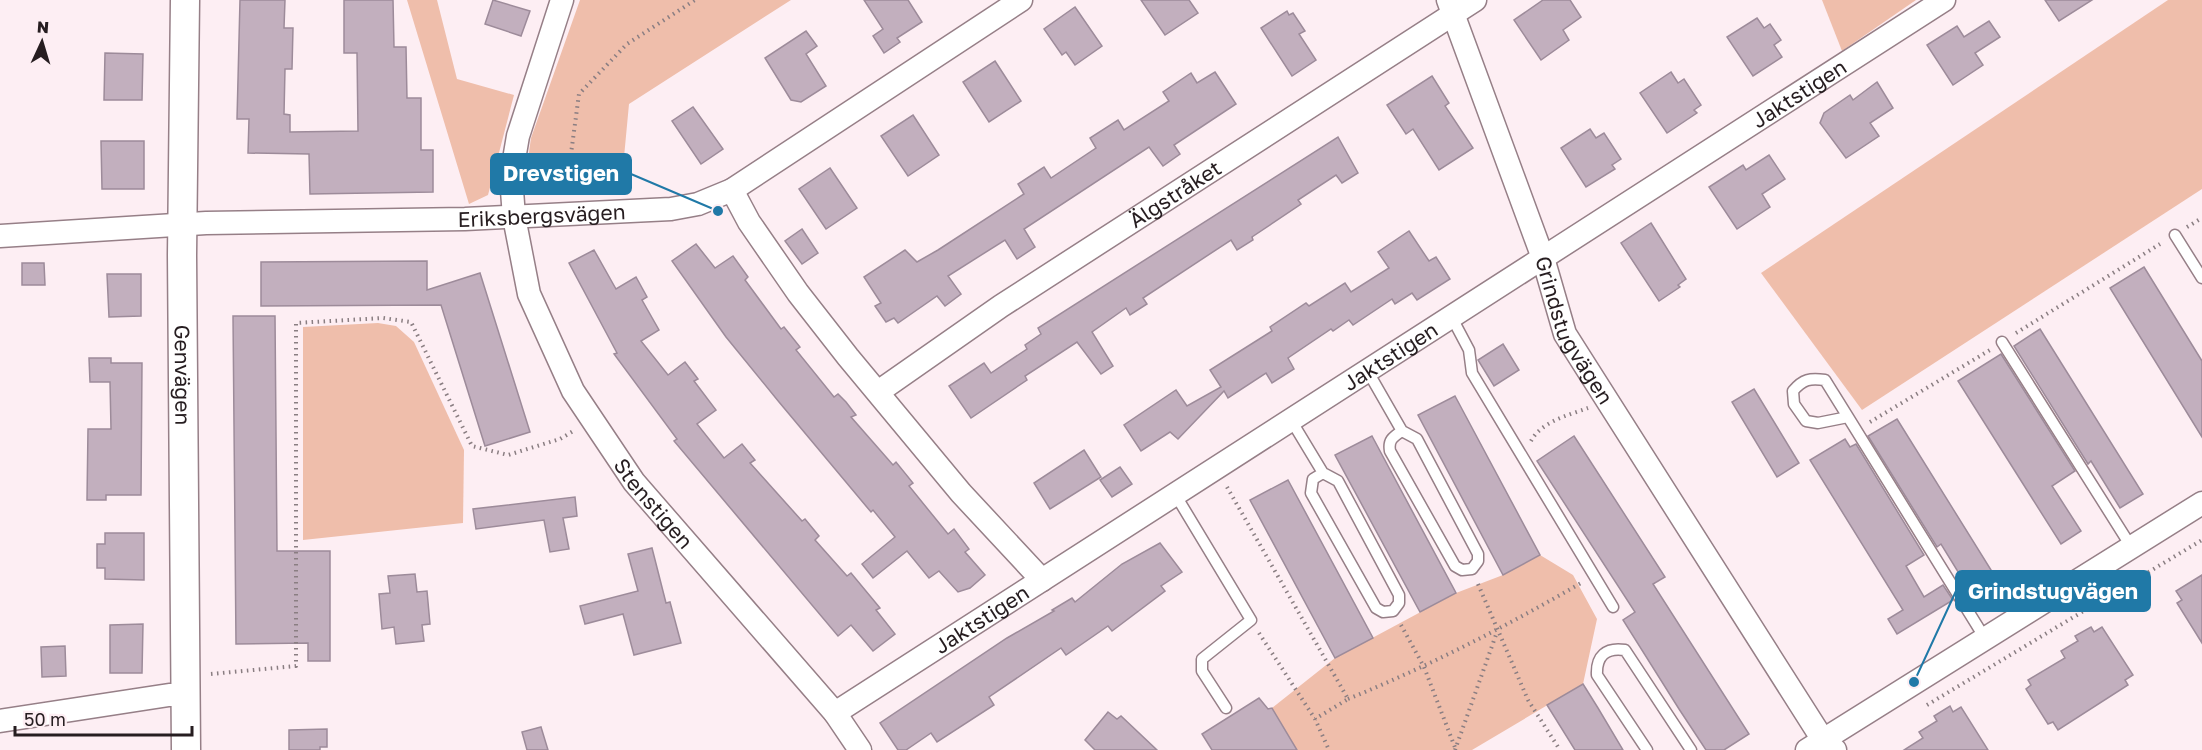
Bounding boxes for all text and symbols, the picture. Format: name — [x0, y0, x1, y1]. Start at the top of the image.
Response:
north arrow — [12, 12, 72, 72]
text: N — [36, 17, 50, 37]
street label: Jaktstigen — [1747, 53, 1851, 133]
callout: Drevstigen — [491, 154, 631, 194]
street label: Älgstråket — [1124, 155, 1226, 233]
text: Drevstigen — [503, 159, 619, 186]
street label: Eriksbergsvägen — [457, 198, 626, 232]
street label: Grindstugvägen — [1530, 253, 1619, 409]
street label: Jaktstigen — [1338, 316, 1442, 396]
street label: Genvägen — [170, 325, 196, 425]
street label: Stenstigen — [609, 453, 699, 554]
callout: Grindstugvägen — [1956, 571, 2150, 611]
text: Grindstugvägen — [1968, 577, 2138, 604]
street label: Jaktstigen — [929, 579, 1034, 659]
scale bar — [15, 699, 192, 737]
text: 50 m — [24, 708, 66, 730]

